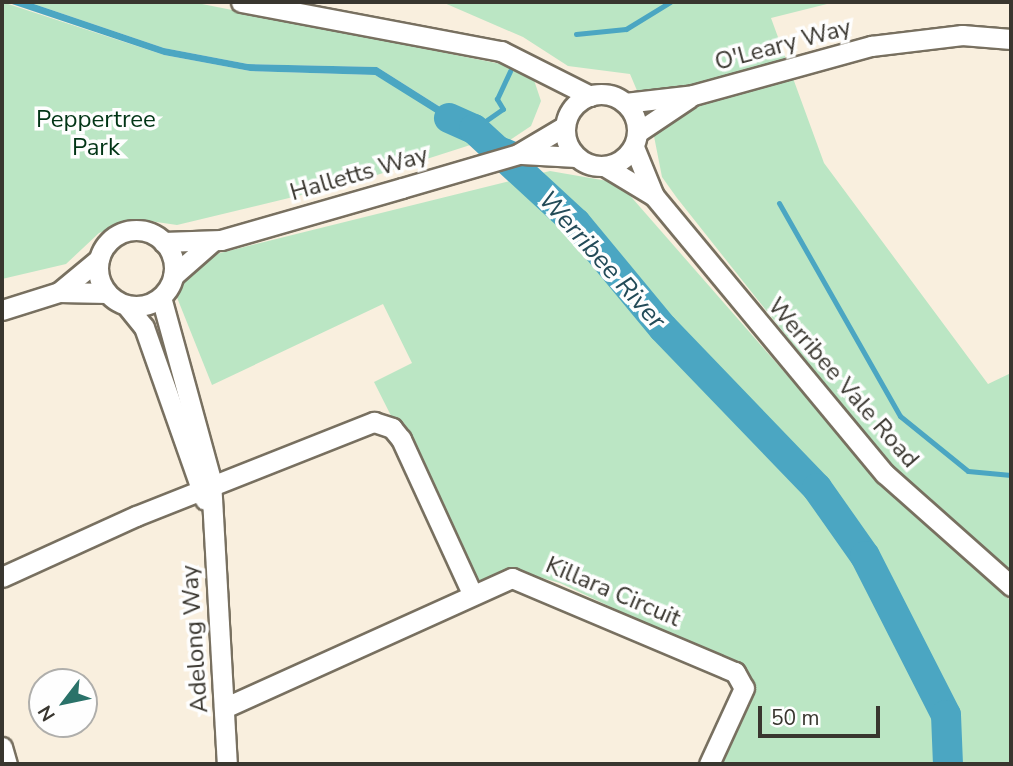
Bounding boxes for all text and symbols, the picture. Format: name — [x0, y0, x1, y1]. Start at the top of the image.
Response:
street label: O'Leary Way — [712, 13, 854, 77]
park label: Peppertree Park — [36, 106, 156, 162]
street label: Halletts Way — [287, 141, 431, 207]
water label: Werribee River — [532, 185, 672, 335]
street label: Werribee Vale Road — [761, 292, 925, 474]
street label: Killara Circuit — [541, 551, 685, 633]
street label: Adelong Way — [175, 564, 215, 714]
north arrow — [28, 668, 98, 738]
scale bar — [761, 692, 884, 736]
text: N — [32, 700, 62, 726]
text: 50 m — [771, 704, 820, 732]

